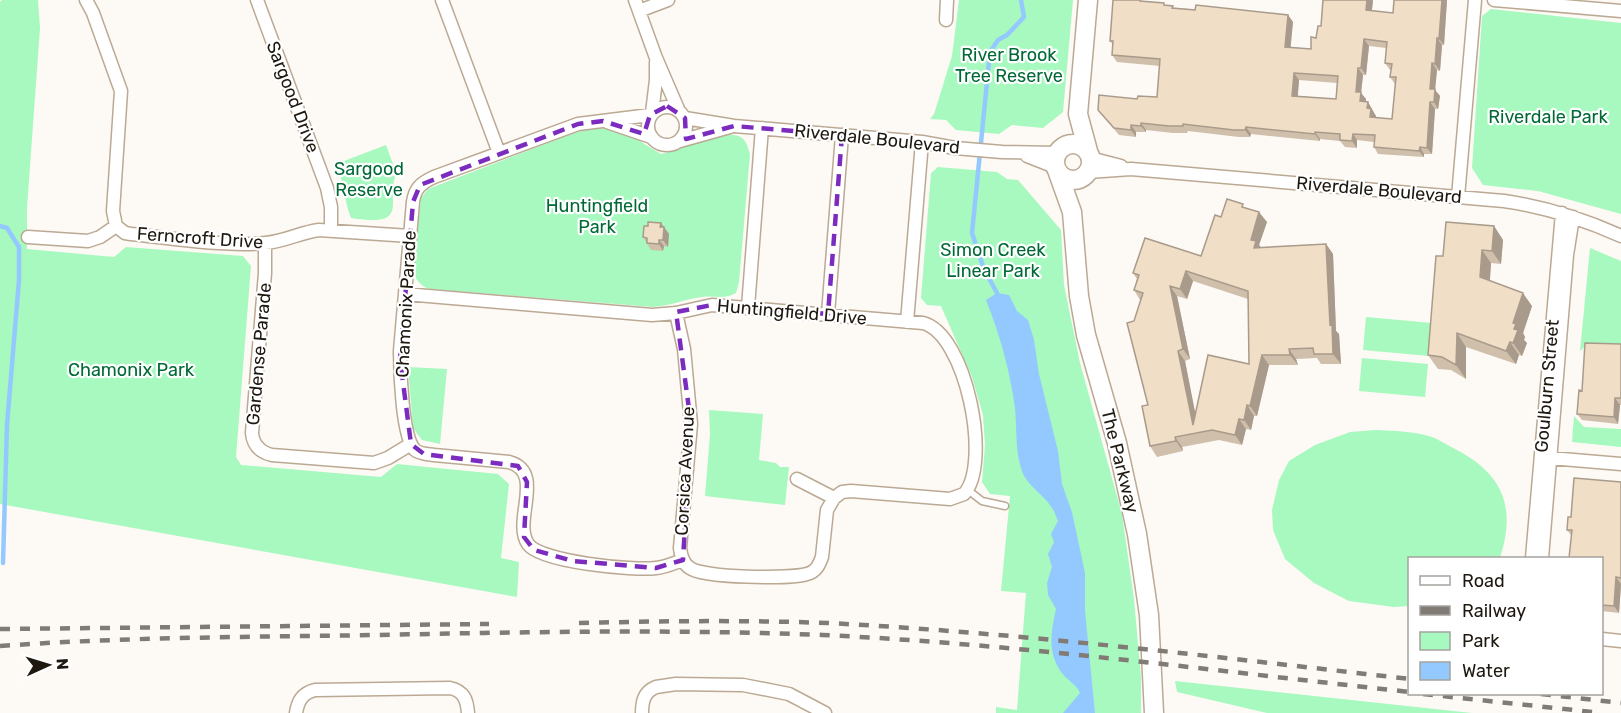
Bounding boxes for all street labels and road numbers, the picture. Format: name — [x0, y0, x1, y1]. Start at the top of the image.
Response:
street label: Sargood Drive — [262, 38, 324, 156]
street label: Riverdale Boulevard — [793, 119, 961, 159]
street label: Riverdale Boulevard — [1295, 172, 1463, 208]
street label: Ferncroft Drive — [136, 223, 264, 253]
street label: Chamonix Parade — [391, 230, 421, 378]
street label: Gardense Parade — [242, 282, 276, 426]
street label: Huntingfield Drive — [716, 294, 868, 330]
street label: Goulburn Street — [1530, 319, 1564, 453]
street label: Corsica Avenue — [671, 406, 699, 536]
street label: The Parkway — [1096, 407, 1144, 516]

